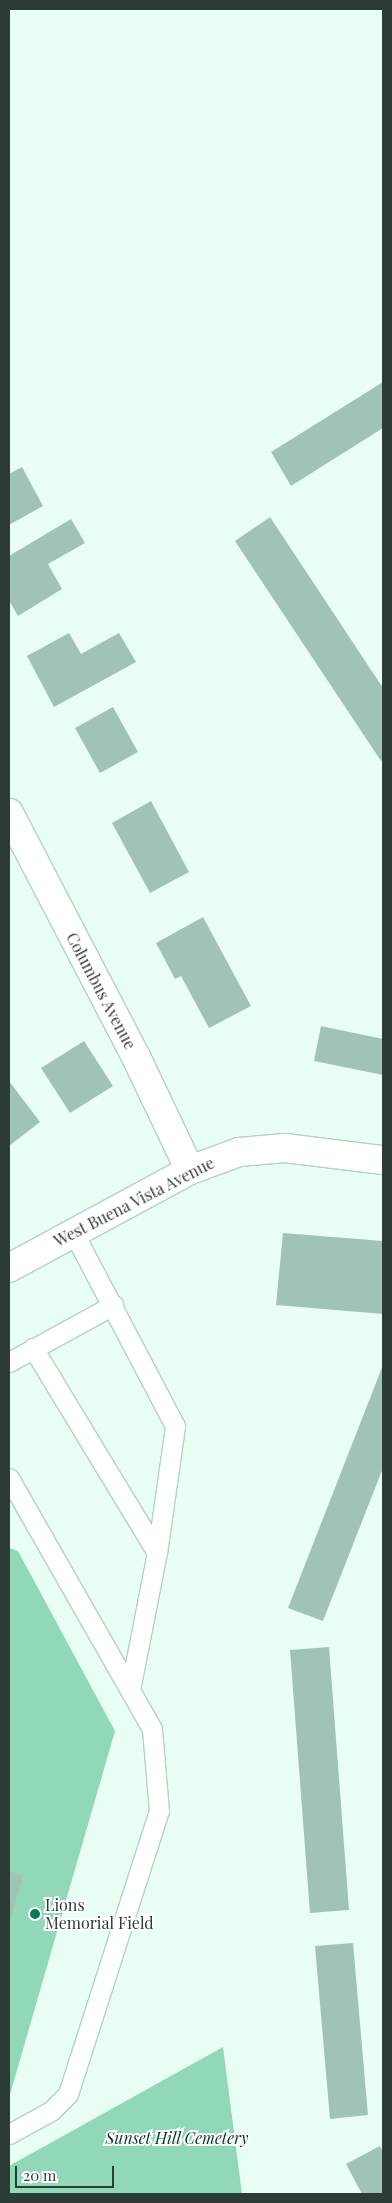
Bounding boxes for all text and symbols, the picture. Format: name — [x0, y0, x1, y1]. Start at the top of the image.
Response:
street label: Columbus Avenue — [62, 929, 140, 1053]
street label: West Buena Vista Avenue — [50, 1153, 218, 1251]
place label: Lions Memorial Field — [45, 1895, 154, 1933]
marker: Lions Memorial Field — [29, 1908, 41, 1920]
park label: Sunset Hill Cemetery — [105, 2128, 249, 2148]
scale bar — [18, 2156, 116, 2188]
text: 20 m — [23, 2165, 56, 2185]

